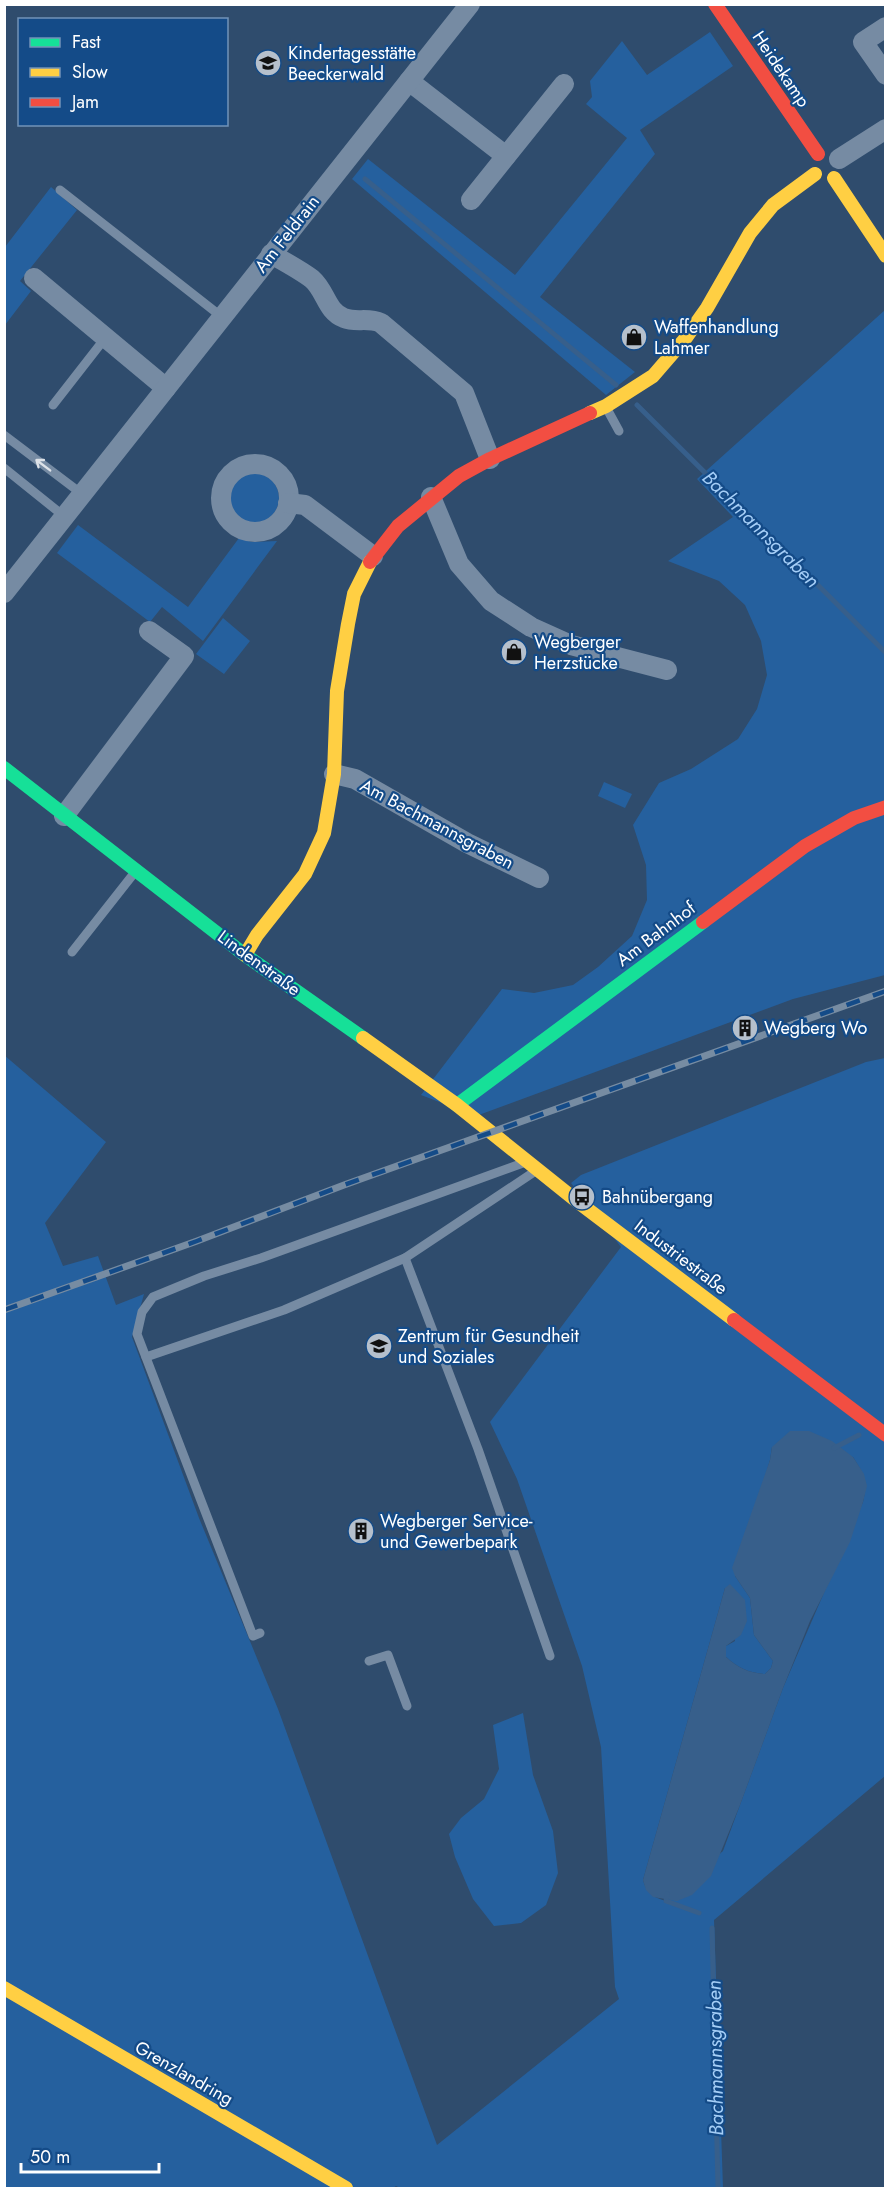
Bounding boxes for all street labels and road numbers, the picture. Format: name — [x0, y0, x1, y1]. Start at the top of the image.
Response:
street label: Heidekamp — [746, 26, 816, 112]
street label: Am Feldrain — [248, 190, 326, 278]
street label: Am Bachmannsgraben — [355, 772, 519, 876]
street label: Am Bahnhof — [611, 895, 702, 972]
street label: Lindenstraße — [212, 924, 306, 1002]
street label: Industriestraße — [629, 1213, 733, 1301]
street label: Grenzlandring — [130, 2034, 238, 2112]

